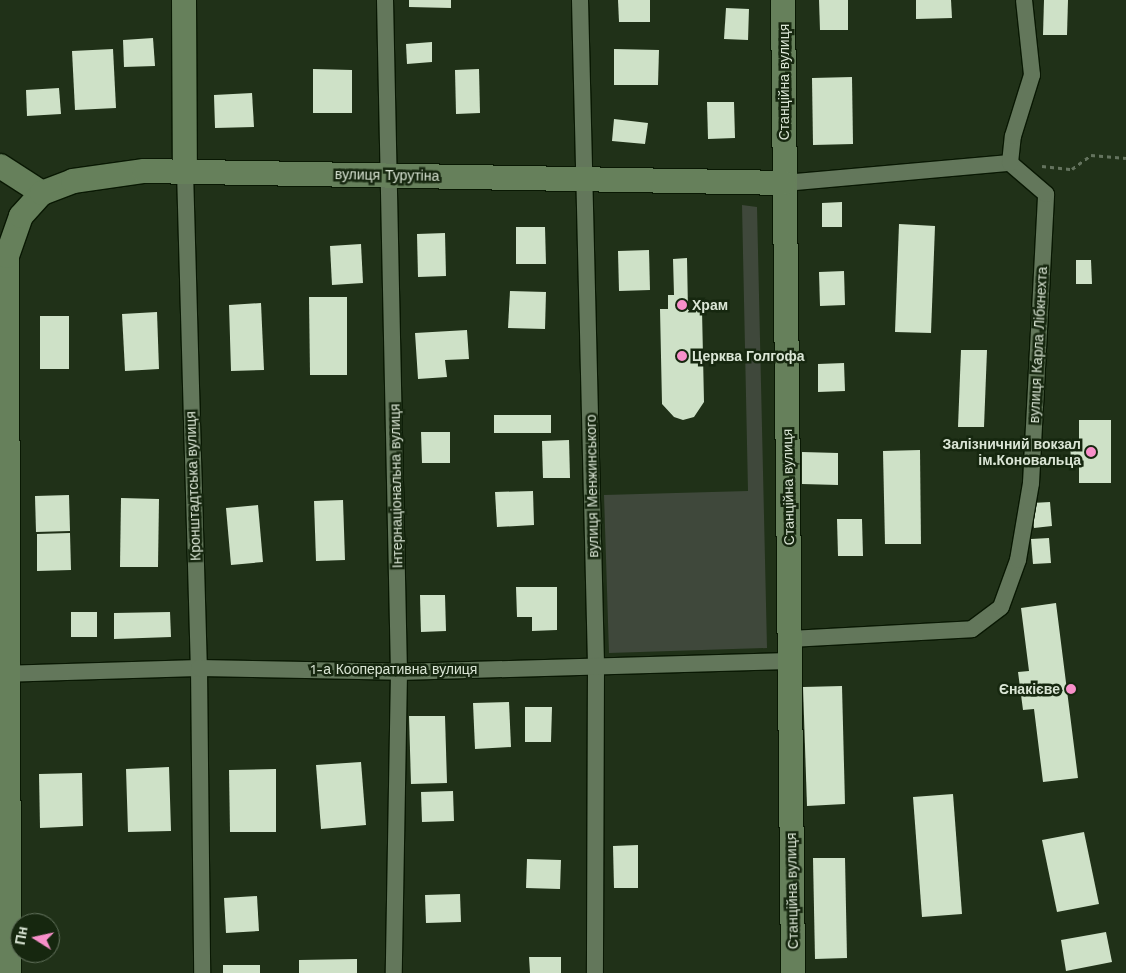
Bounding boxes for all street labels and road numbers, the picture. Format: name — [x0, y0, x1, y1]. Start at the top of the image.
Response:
street label: Станційна вулиця — [776, 24, 792, 140]
street label: вулиця Турутіна — [335, 166, 439, 184]
street label: вулиця Карла Лібкнехта — [1026, 266, 1050, 424]
street label: Інтернаціональна вулиця — [386, 404, 406, 568]
street label: Кронштадтська вулиця — [182, 411, 204, 561]
street label: вулиця Менжинського — [582, 414, 602, 558]
street label: Станційна вулиця — [779, 429, 797, 545]
street label: 1-а Кооперативна вулиця — [311, 661, 477, 677]
street label: Станційна вулиця — [783, 833, 801, 949]

